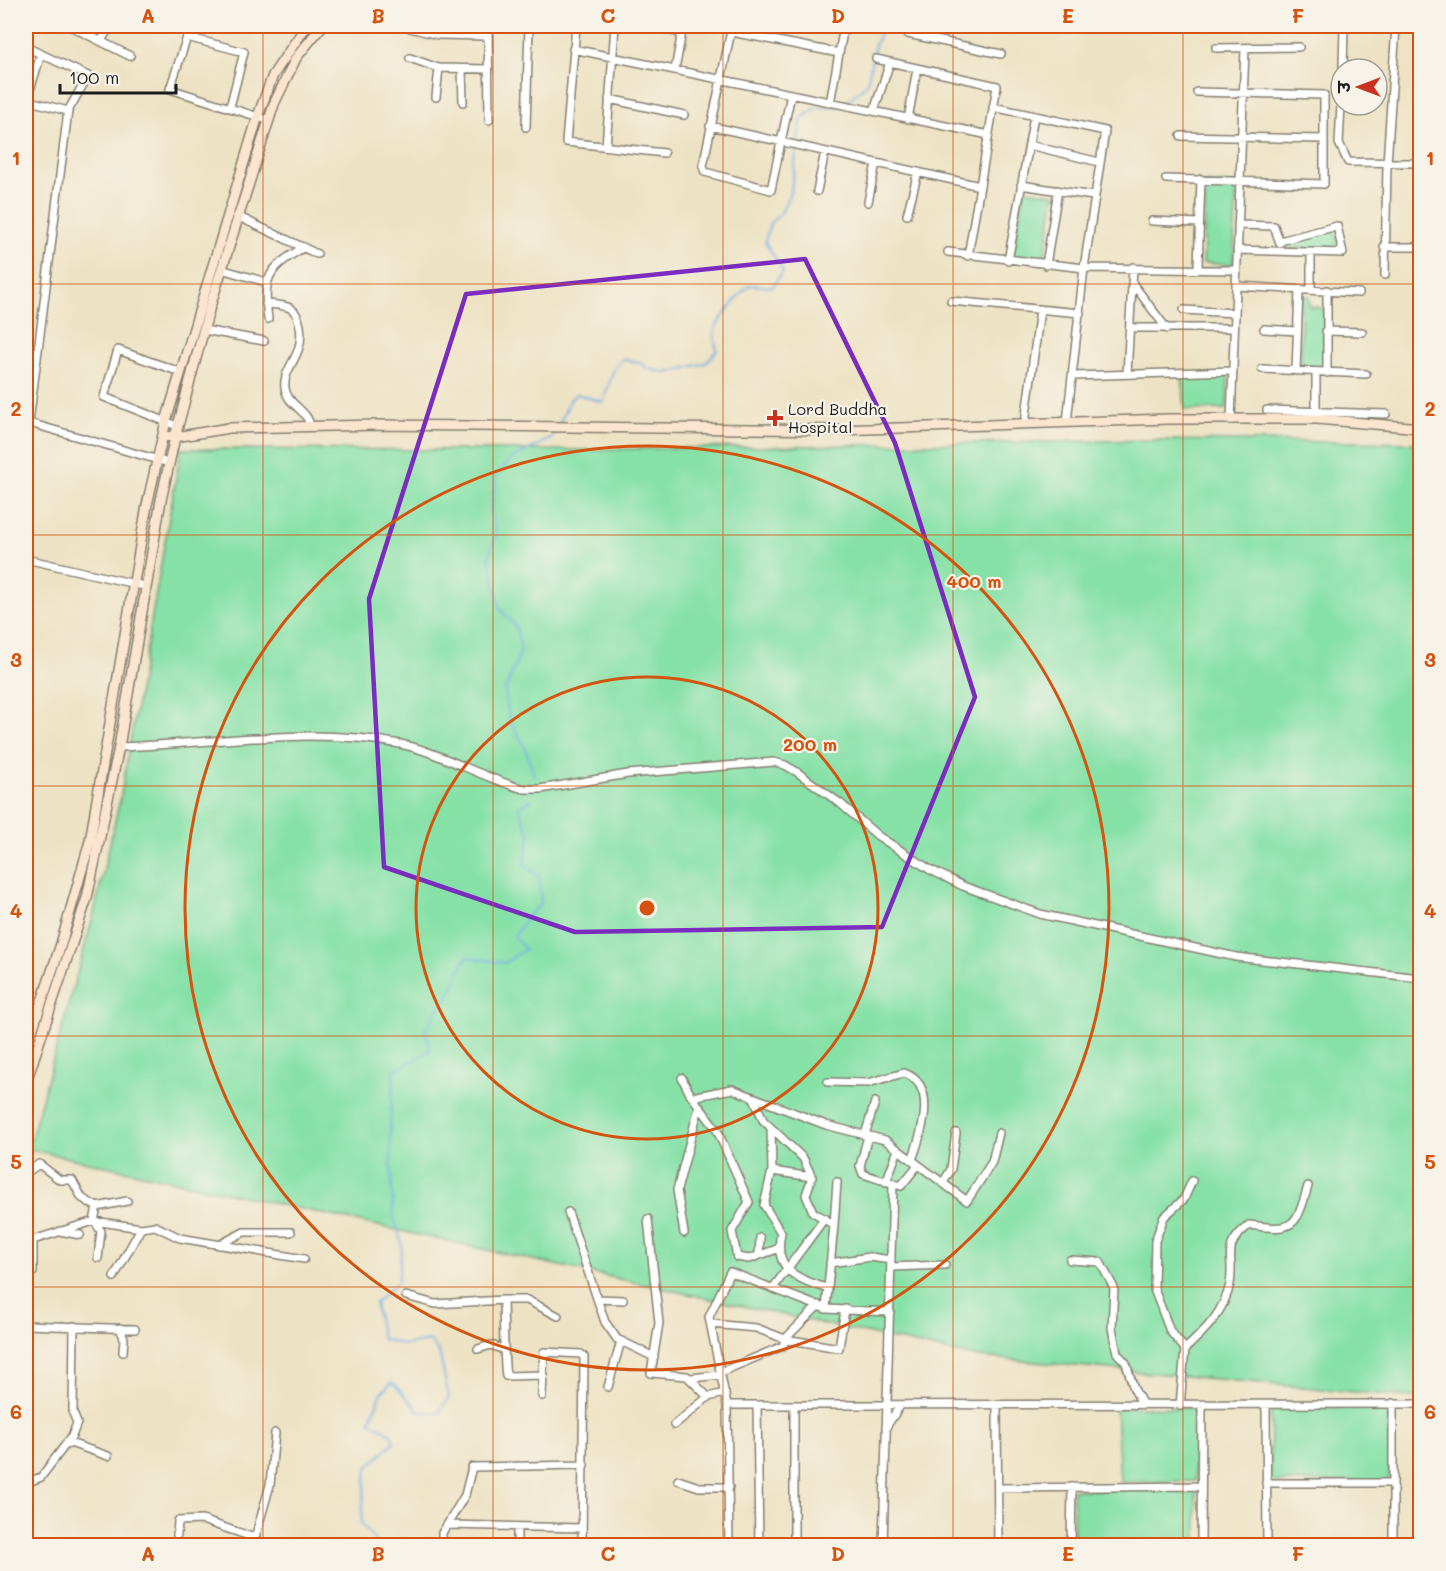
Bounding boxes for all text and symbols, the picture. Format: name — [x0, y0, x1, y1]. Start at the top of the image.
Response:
text: A — [141, 2, 155, 28]
text: B — [371, 2, 385, 28]
text: C — [601, 2, 616, 28]
text: D — [831, 2, 845, 28]
text: E — [1062, 2, 1074, 28]
text: F — [1292, 2, 1305, 28]
scale bar — [60, 57, 176, 95]
north arrow — [1329, 57, 1389, 117]
text: 100 m — [69, 65, 119, 89]
text: उ — [1333, 80, 1354, 94]
text: 1 — [12, 144, 20, 170]
text: 1 — [1426, 144, 1434, 170]
text: 2 — [10, 395, 22, 421]
text: 2 — [1424, 395, 1436, 421]
place label: Lord Buddha Hospital — [788, 398, 887, 437]
marker: Lord Buddha Hospital — [766, 409, 784, 427]
text: 400 m — [946, 569, 1002, 593]
text: 3 — [10, 646, 22, 672]
text: 3 — [1424, 646, 1436, 672]
text: 200 m — [783, 732, 837, 756]
text: 4 — [10, 897, 23, 923]
text: 4 — [1424, 897, 1437, 923]
centre of rings — [637, 898, 657, 918]
text: 5 — [10, 1148, 22, 1174]
text: 5 — [1424, 1148, 1436, 1174]
text: 6 — [10, 1398, 22, 1424]
text: 6 — [1424, 1398, 1436, 1424]
text: A — [141, 1540, 155, 1566]
text: B — [371, 1540, 385, 1566]
text: C — [601, 1540, 616, 1566]
text: D — [831, 1540, 845, 1566]
text: E — [1062, 1540, 1074, 1566]
text: F — [1292, 1540, 1305, 1566]

